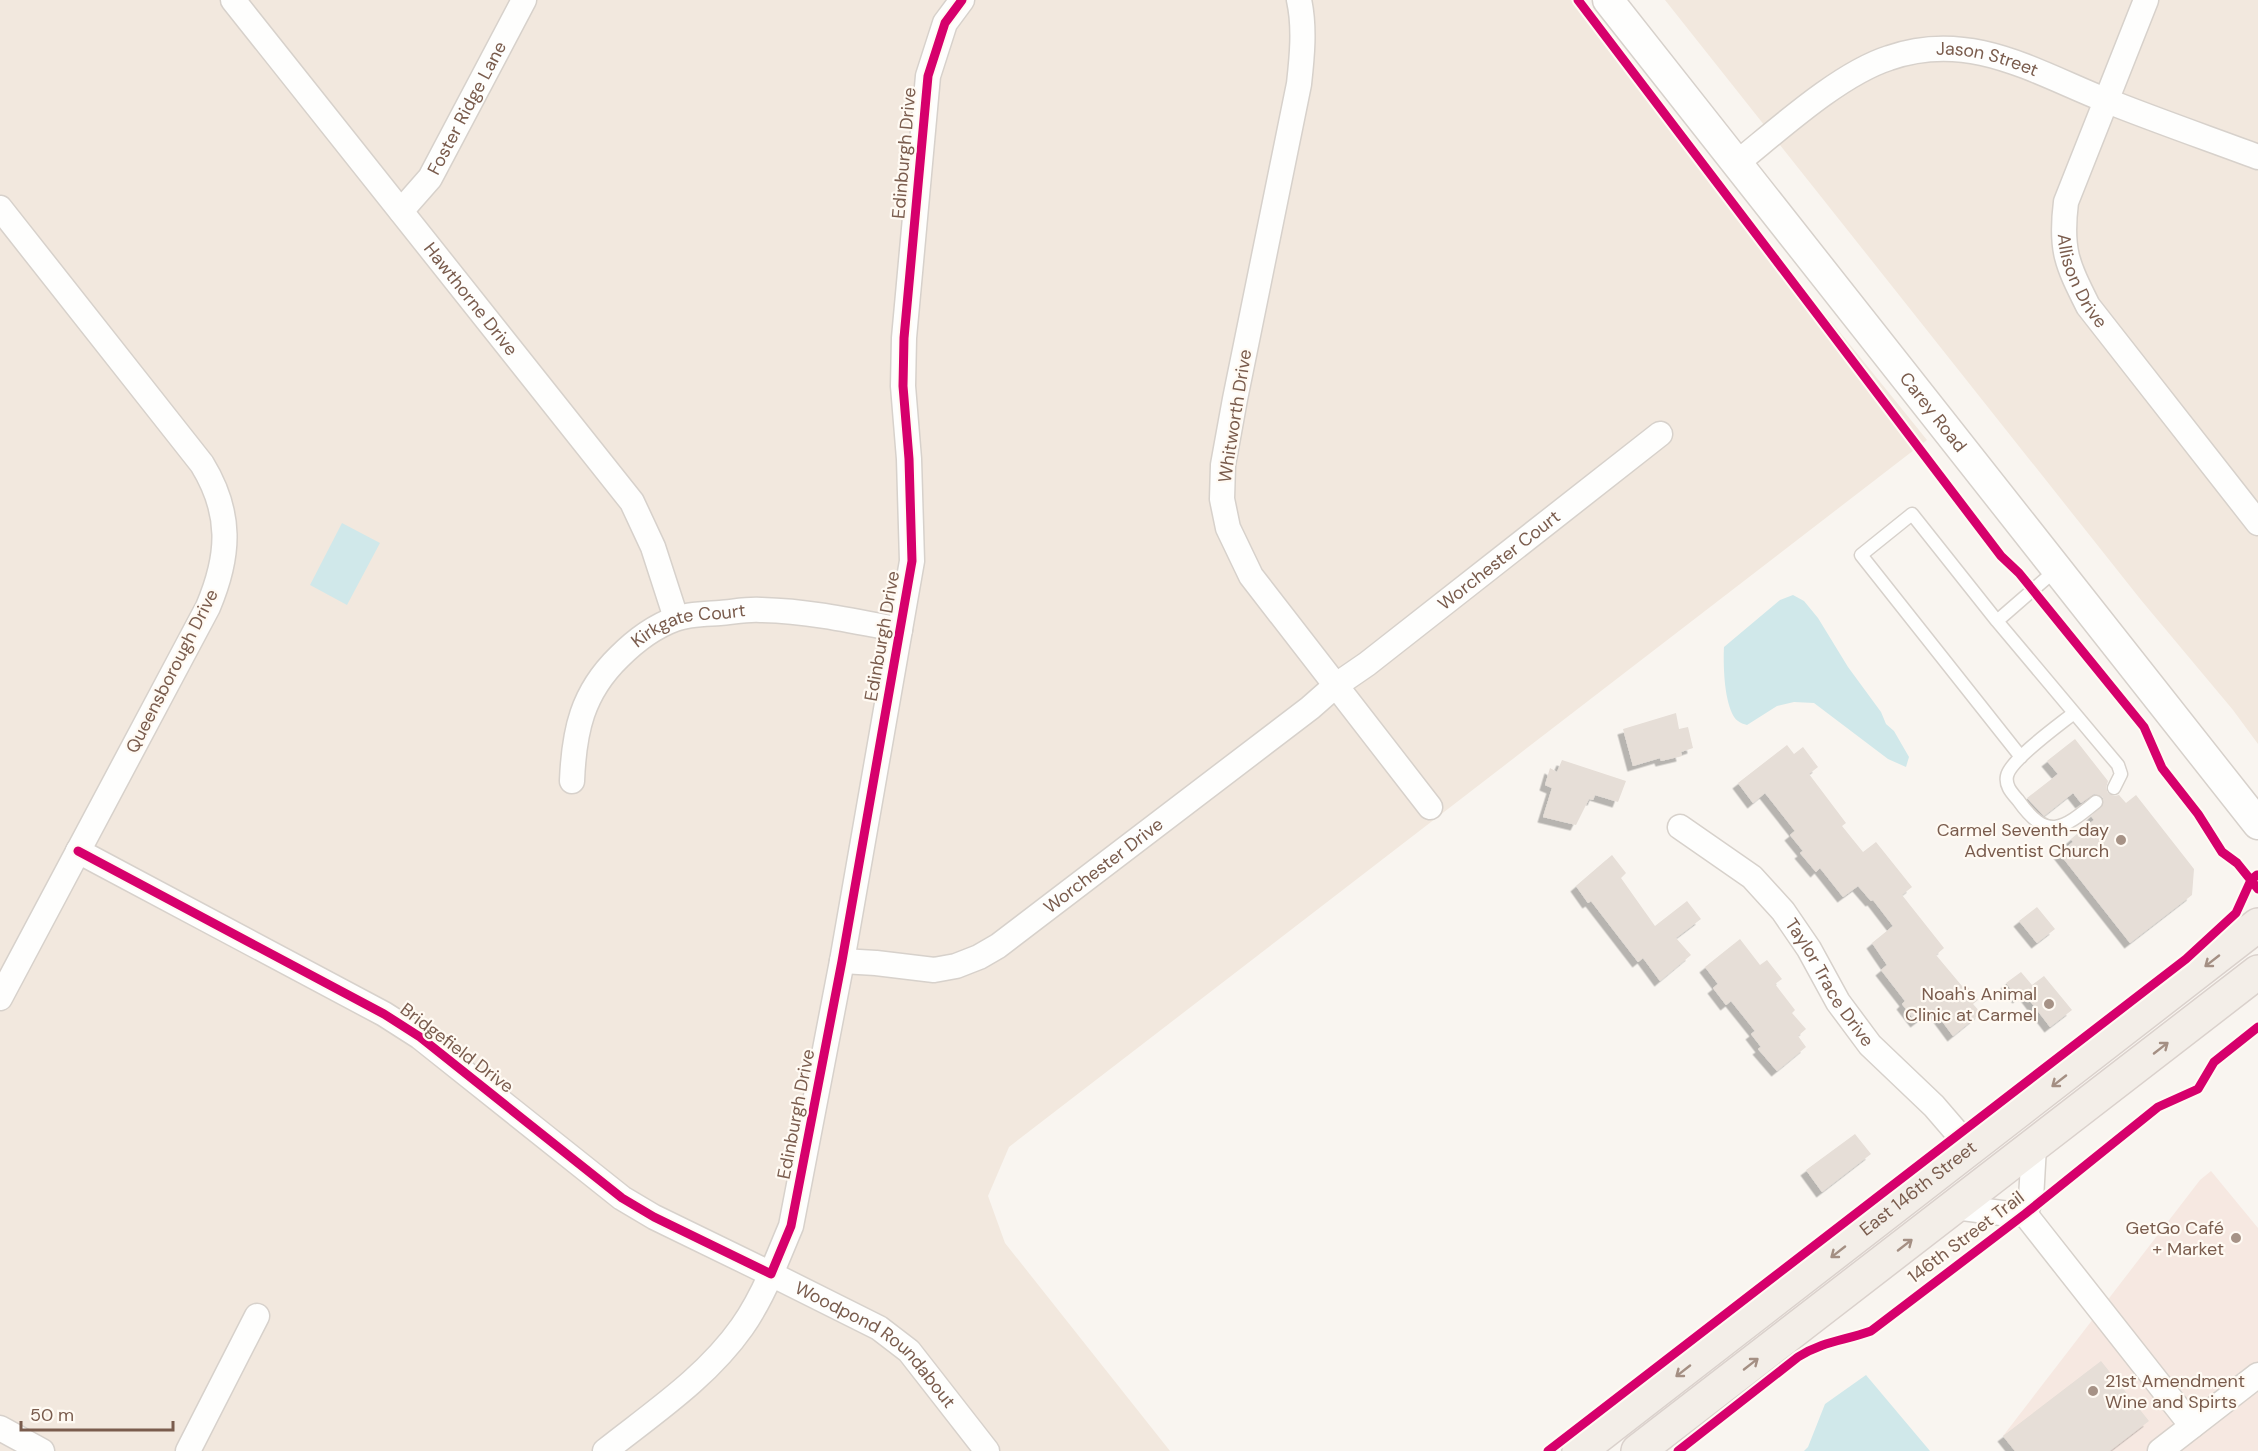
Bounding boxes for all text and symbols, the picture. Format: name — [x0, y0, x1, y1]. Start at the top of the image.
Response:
street label: Foster Ridge Lane — [422, 37, 512, 179]
street label: Jason Street — [1936, 37, 2042, 82]
street label: Edinburgh Drive — [886, 86, 922, 220]
street label: Allison Drive — [2052, 233, 2113, 333]
street label: Hawthorne Drive — [418, 237, 523, 361]
street label: Whitworth Drive — [1213, 348, 1257, 484]
street label: Carey Road — [1894, 367, 1972, 457]
street label: Worchester Court — [1433, 505, 1565, 616]
street label: Edinburgh Drive — [859, 569, 905, 703]
street label: Queensborough Drive — [120, 585, 224, 757]
street label: Kirkgate Court — [626, 598, 747, 653]
street label: Worchester Drive — [1039, 812, 1168, 919]
place label: Carmel Seventh-day Adventist Church — [1937, 818, 2109, 863]
marker: Carmel Seventh-day Adventist Church — [2114, 833, 2128, 847]
street label: Taylor Trace Drive — [1779, 914, 1879, 1052]
one-way arrow — [2204, 955, 2220, 968]
place label: Noah's Animal Clinic at Carmel — [1905, 982, 2037, 1027]
street label: Bridgefield Drive — [395, 997, 519, 1099]
marker: Noah's Animal Clinic at Carmel — [2042, 997, 2056, 1011]
one-way arrow — [2153, 1041, 2169, 1054]
street label: Edinburgh Drive — [772, 1047, 820, 1181]
one-way arrow — [2051, 1075, 2067, 1088]
street label: East 146th Street — [1855, 1135, 1981, 1241]
street label: 146th Street Trail — [1903, 1185, 2029, 1289]
place label: GetGo Café + Market — [2126, 1216, 2224, 1261]
marker: GetGo Café + Market — [2229, 1231, 2243, 1245]
one-way arrow — [1897, 1239, 1913, 1252]
one-way arrow — [1830, 1245, 1846, 1258]
street label: Woodpond Roundabout — [791, 1276, 961, 1413]
one-way arrow — [1743, 1358, 1759, 1371]
one-way arrow — [1676, 1364, 1692, 1377]
place label: 21st Amendment Wine and Spirts — [2105, 1369, 2245, 1414]
marker: 21st Amendment Wine and Spirts — [2086, 1384, 2100, 1398]
scale bar — [21, 1394, 172, 1432]
text: 50 m — [30, 1403, 74, 1427]

